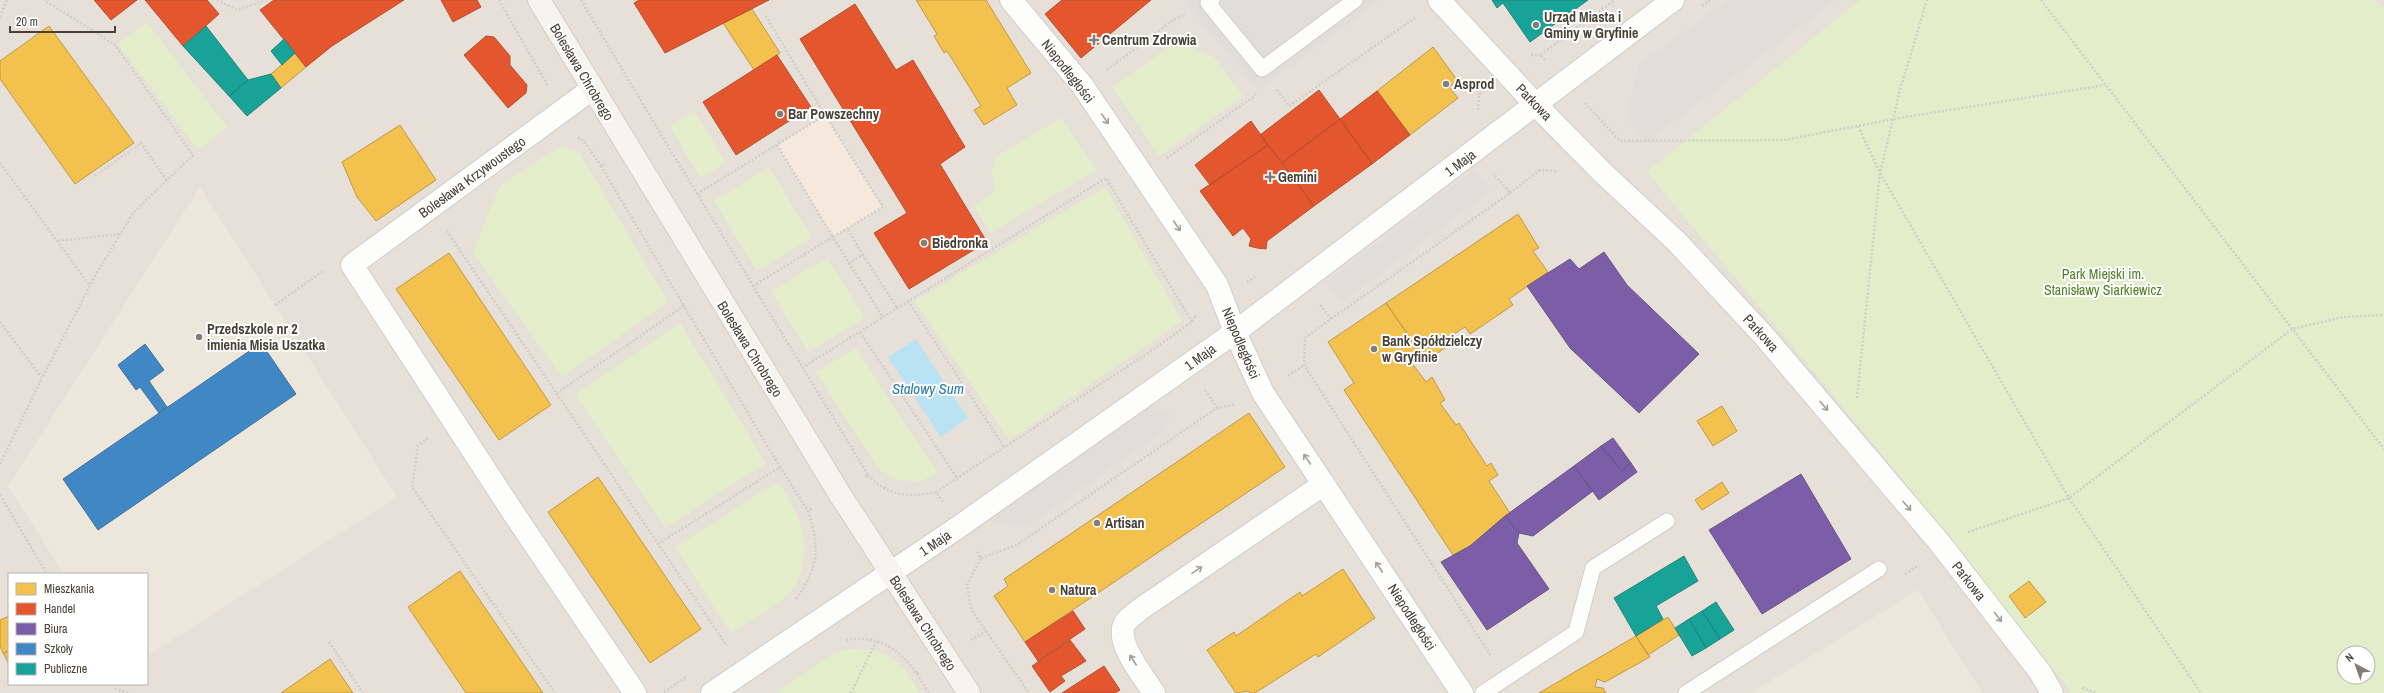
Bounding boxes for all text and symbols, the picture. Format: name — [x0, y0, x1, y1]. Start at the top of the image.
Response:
scale bar — [10, 8, 115, 34]
place label: Urząd Miasta i Gminy w Gryfinie — [1544, 8, 1638, 42]
text: 20 m — [16, 14, 38, 30]
street label: Bolesława Chrobrego — [546, 20, 618, 124]
marker: Urząd Miasta i Gminy w Gryfinie — [1531, 20, 1541, 30]
place label: Centrum Zdrowia — [1102, 31, 1197, 49]
marker: Centrum Zdrowia — [1089, 35, 1099, 45]
street label: Niepodległości — [1038, 36, 1098, 106]
place label: Asprod — [1454, 75, 1494, 93]
marker: Asprod — [1441, 79, 1451, 89]
street label: Parkowa — [1512, 80, 1556, 125]
place label: Bar Powszechny — [788, 105, 880, 123]
marker: Bar Powszechny — [775, 109, 785, 119]
one-way arrow — [1100, 113, 1109, 124]
street label: Bolesława Krzywoustego — [415, 132, 529, 222]
street label: 1 Maja — [1441, 145, 1480, 181]
place label: Gemini — [1278, 168, 1317, 186]
marker: Gemini — [1265, 172, 1275, 182]
one-way arrow — [1174, 220, 1182, 232]
place label: Biedronka — [932, 234, 989, 252]
marker: Biedronka — [919, 238, 929, 248]
park label: Park Miejski im. Stanisławy Siarkiewicz — [2044, 265, 2162, 299]
street label: Bolesława Chrobrego — [713, 298, 787, 400]
street label: Niepodległości — [1218, 305, 1264, 381]
street label: Parkowa — [1739, 310, 1783, 356]
place label: Przedszkole nr 2 imienia Misia Uszatka — [207, 320, 326, 354]
marker: Przedszkole nr 2 imienia Misia Uszatka — [194, 332, 204, 342]
place label: Bank Spółdzielczy w Gryfinie — [1382, 332, 1483, 366]
street label: 1 Maja — [1181, 339, 1220, 374]
marker: Bank Spółdzielczy w Gryfinie — [1369, 344, 1379, 354]
water label: Stalowy Sum — [892, 378, 964, 399]
one-way arrow — [1819, 400, 1828, 411]
one-way arrow — [1303, 453, 1311, 464]
one-way arrow — [1903, 500, 1912, 511]
place label: Artisan — [1105, 514, 1145, 532]
marker: Artisan — [1092, 518, 1102, 528]
street label: 1 Maja — [916, 526, 955, 560]
street label: Parkowa — [1948, 558, 1990, 605]
one-way arrow — [1375, 562, 1383, 573]
one-way arrow — [1191, 566, 1202, 574]
street label: Bolesława Chrobrego — [886, 572, 960, 674]
legend — [8, 573, 148, 685]
street label: Niepodległości — [1384, 580, 1440, 654]
text: Mieszkania — [44, 581, 95, 597]
place label: Natura — [1060, 581, 1097, 599]
marker: Natura — [1047, 585, 1057, 595]
text: Handel — [44, 601, 75, 617]
one-way arrow — [1994, 612, 2003, 623]
text: Biura — [44, 621, 68, 637]
text: Szkoły — [44, 641, 73, 657]
north arrow — [2336, 645, 2376, 685]
text: N — [2342, 650, 2356, 665]
one-way arrow — [1129, 655, 1137, 666]
text: Publiczne — [44, 661, 87, 677]

